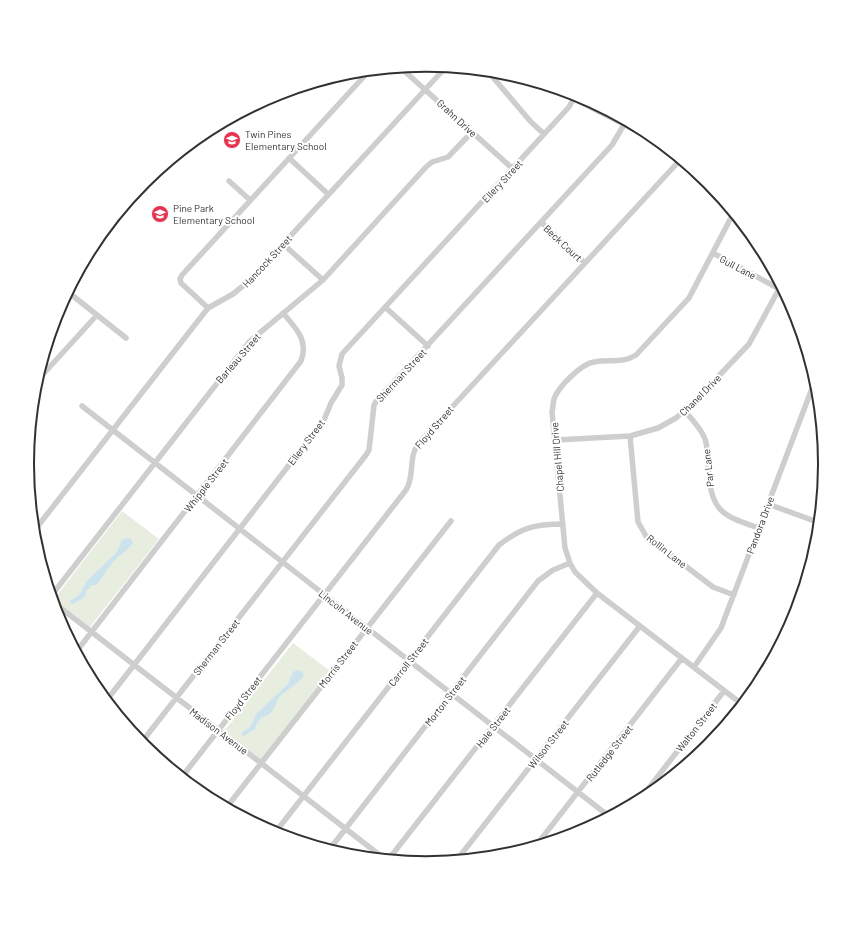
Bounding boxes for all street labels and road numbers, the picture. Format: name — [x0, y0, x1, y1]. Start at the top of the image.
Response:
street label: Grahn Drive — [435, 97, 479, 139]
street label: Ellery Street — [479, 157, 525, 205]
street label: Beck Court — [541, 222, 585, 264]
street label: Hancock Street — [240, 232, 295, 290]
street label: Gull Lane — [718, 252, 758, 282]
street label: Barleau Street — [213, 330, 263, 385]
street label: Sherman Street — [373, 346, 429, 404]
street label: Chanel Drive — [677, 372, 723, 418]
street label: Floyd Street — [412, 403, 456, 451]
street label: Ellery Street — [285, 417, 327, 467]
street label: Chapel Hill Drive — [548, 422, 566, 492]
street label: Par Lane — [700, 448, 716, 488]
street label: Whipple Street — [181, 456, 231, 514]
street label: Pandora Drive — [744, 495, 776, 555]
street label: Rollin Lane — [645, 532, 689, 570]
street label: Lincoln Avenue — [316, 587, 376, 637]
street label: Sherman Street — [190, 616, 242, 678]
street label: Carroll Street — [386, 635, 431, 688]
street label: Morris Street — [316, 638, 360, 690]
street label: Floyd Street — [222, 673, 264, 722]
street label: Morton Street — [422, 673, 468, 728]
street label: Walton Street — [673, 700, 719, 754]
street label: Hale Street — [473, 704, 513, 750]
street label: Madison Avenue — [188, 705, 250, 757]
street label: Wilson Street — [525, 717, 571, 771]
street label: Rutledge Street — [583, 722, 635, 784]

